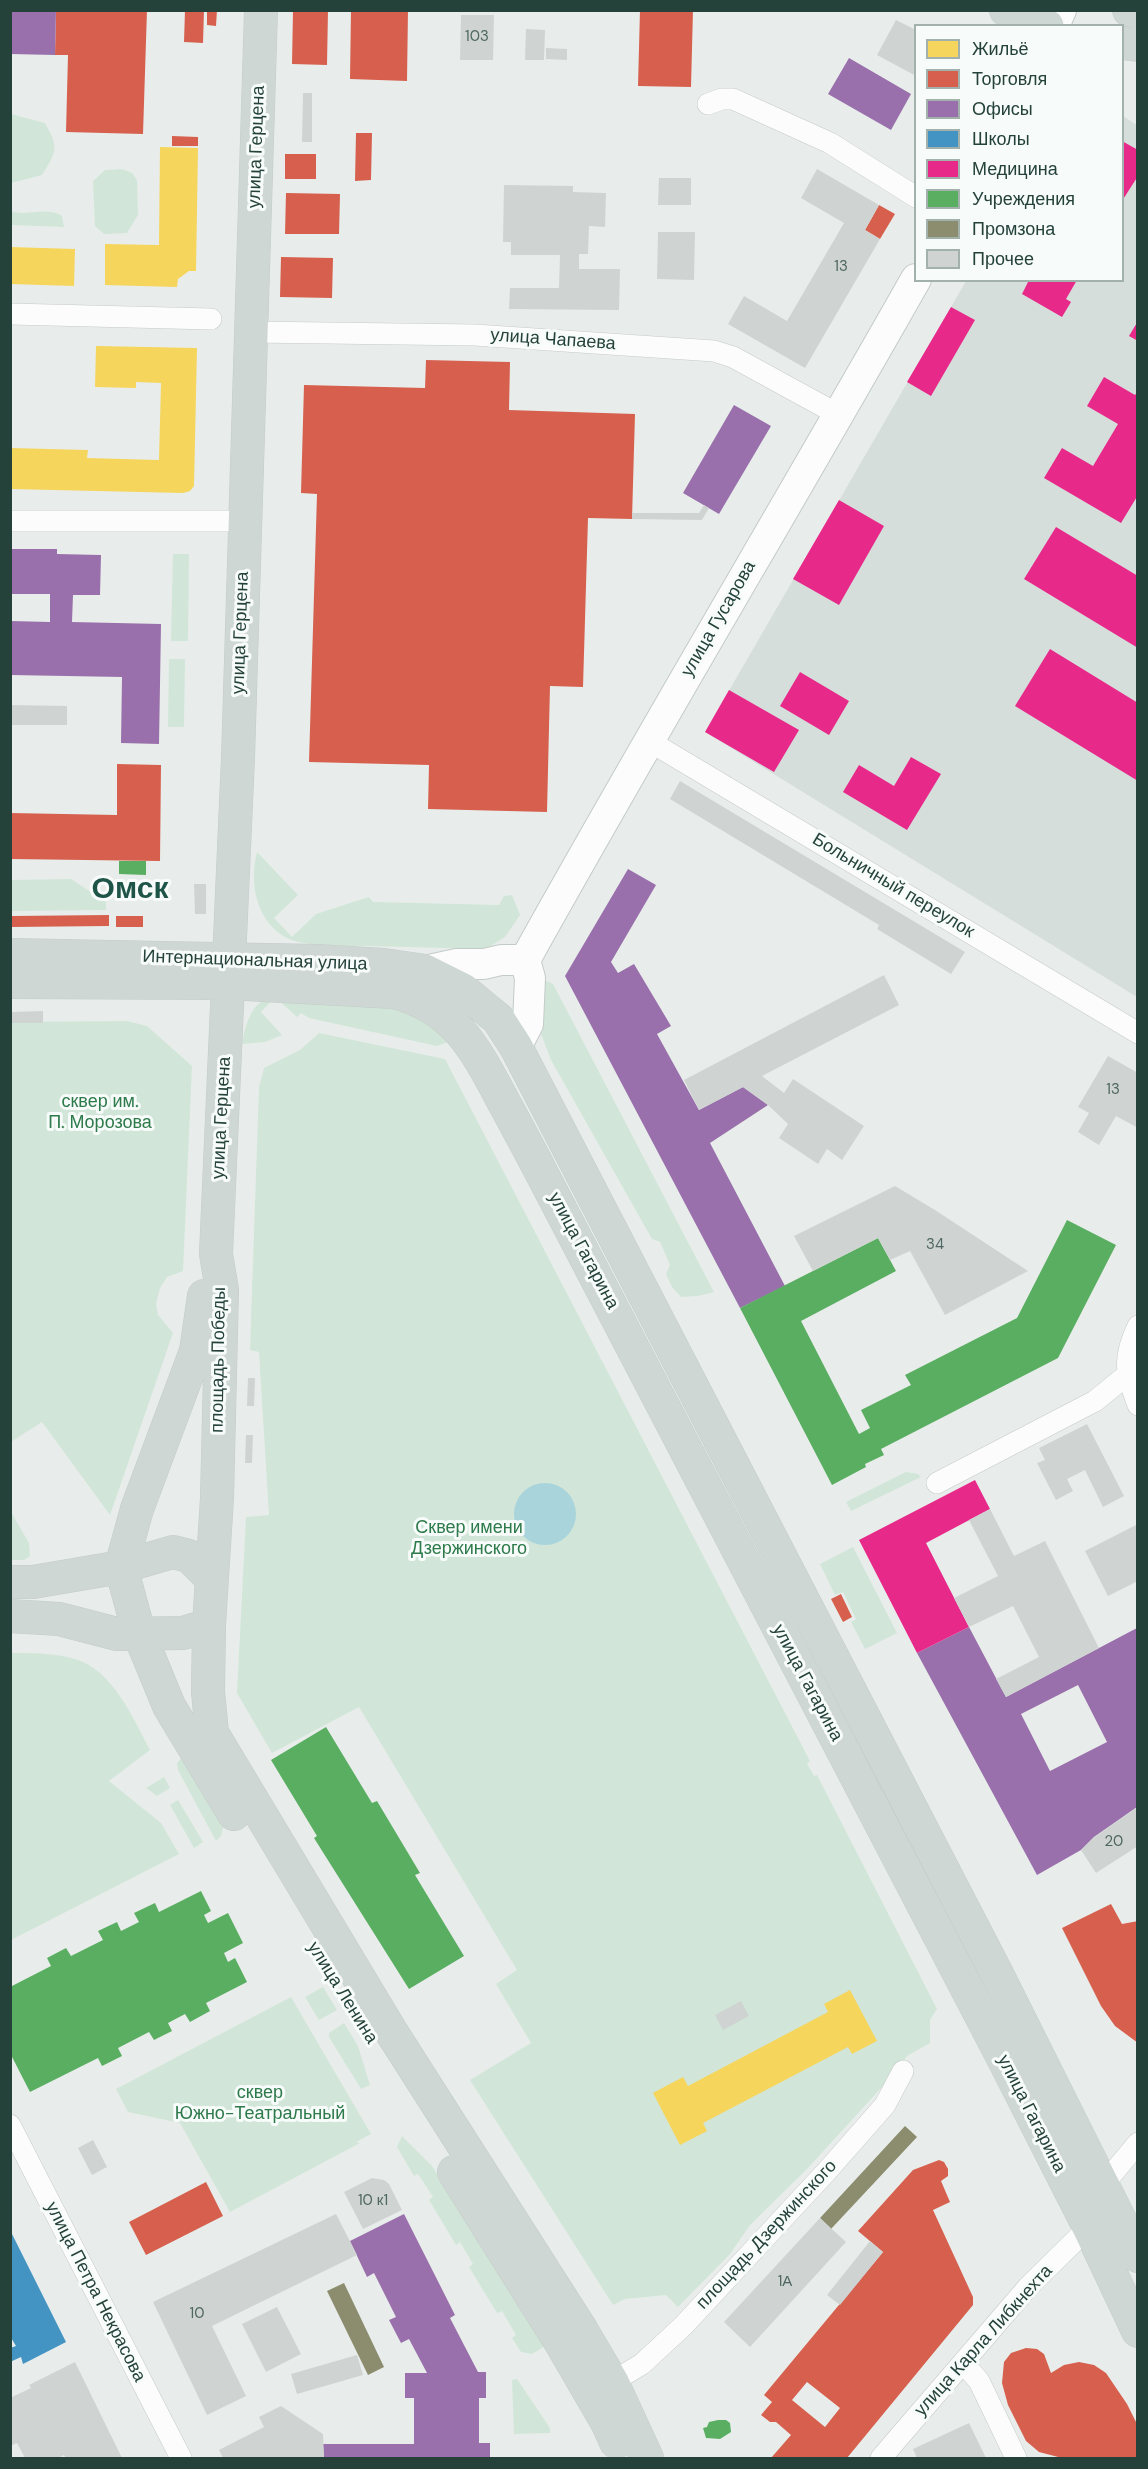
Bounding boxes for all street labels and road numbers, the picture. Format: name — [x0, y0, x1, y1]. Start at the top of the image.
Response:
street label: улица Герцена — [244, 85, 270, 209]
street label: улица Чапаева — [490, 325, 616, 355]
street label: улица Гусарова — [677, 557, 761, 681]
street label: улица Герцена — [228, 571, 254, 695]
street label: Больничный переулок — [808, 829, 978, 943]
street label: Интернациональная улица — [142, 946, 368, 976]
street label: улица Герцена — [208, 1056, 236, 1180]
street label: улица Гагарина — [543, 1189, 623, 1313]
street label: площадь Победы — [207, 1287, 231, 1433]
street label: улица Гагарина — [767, 1621, 847, 1745]
street label: улица Ленина — [302, 1938, 382, 2048]
street label: улица Гагарина — [992, 2052, 1070, 2176]
street label: площадь Дзержинского — [692, 2156, 842, 2314]
street label: улица Петра Некрасова — [40, 2198, 150, 2386]
street label: улица Карла Либкнехта — [910, 2261, 1058, 2421]

